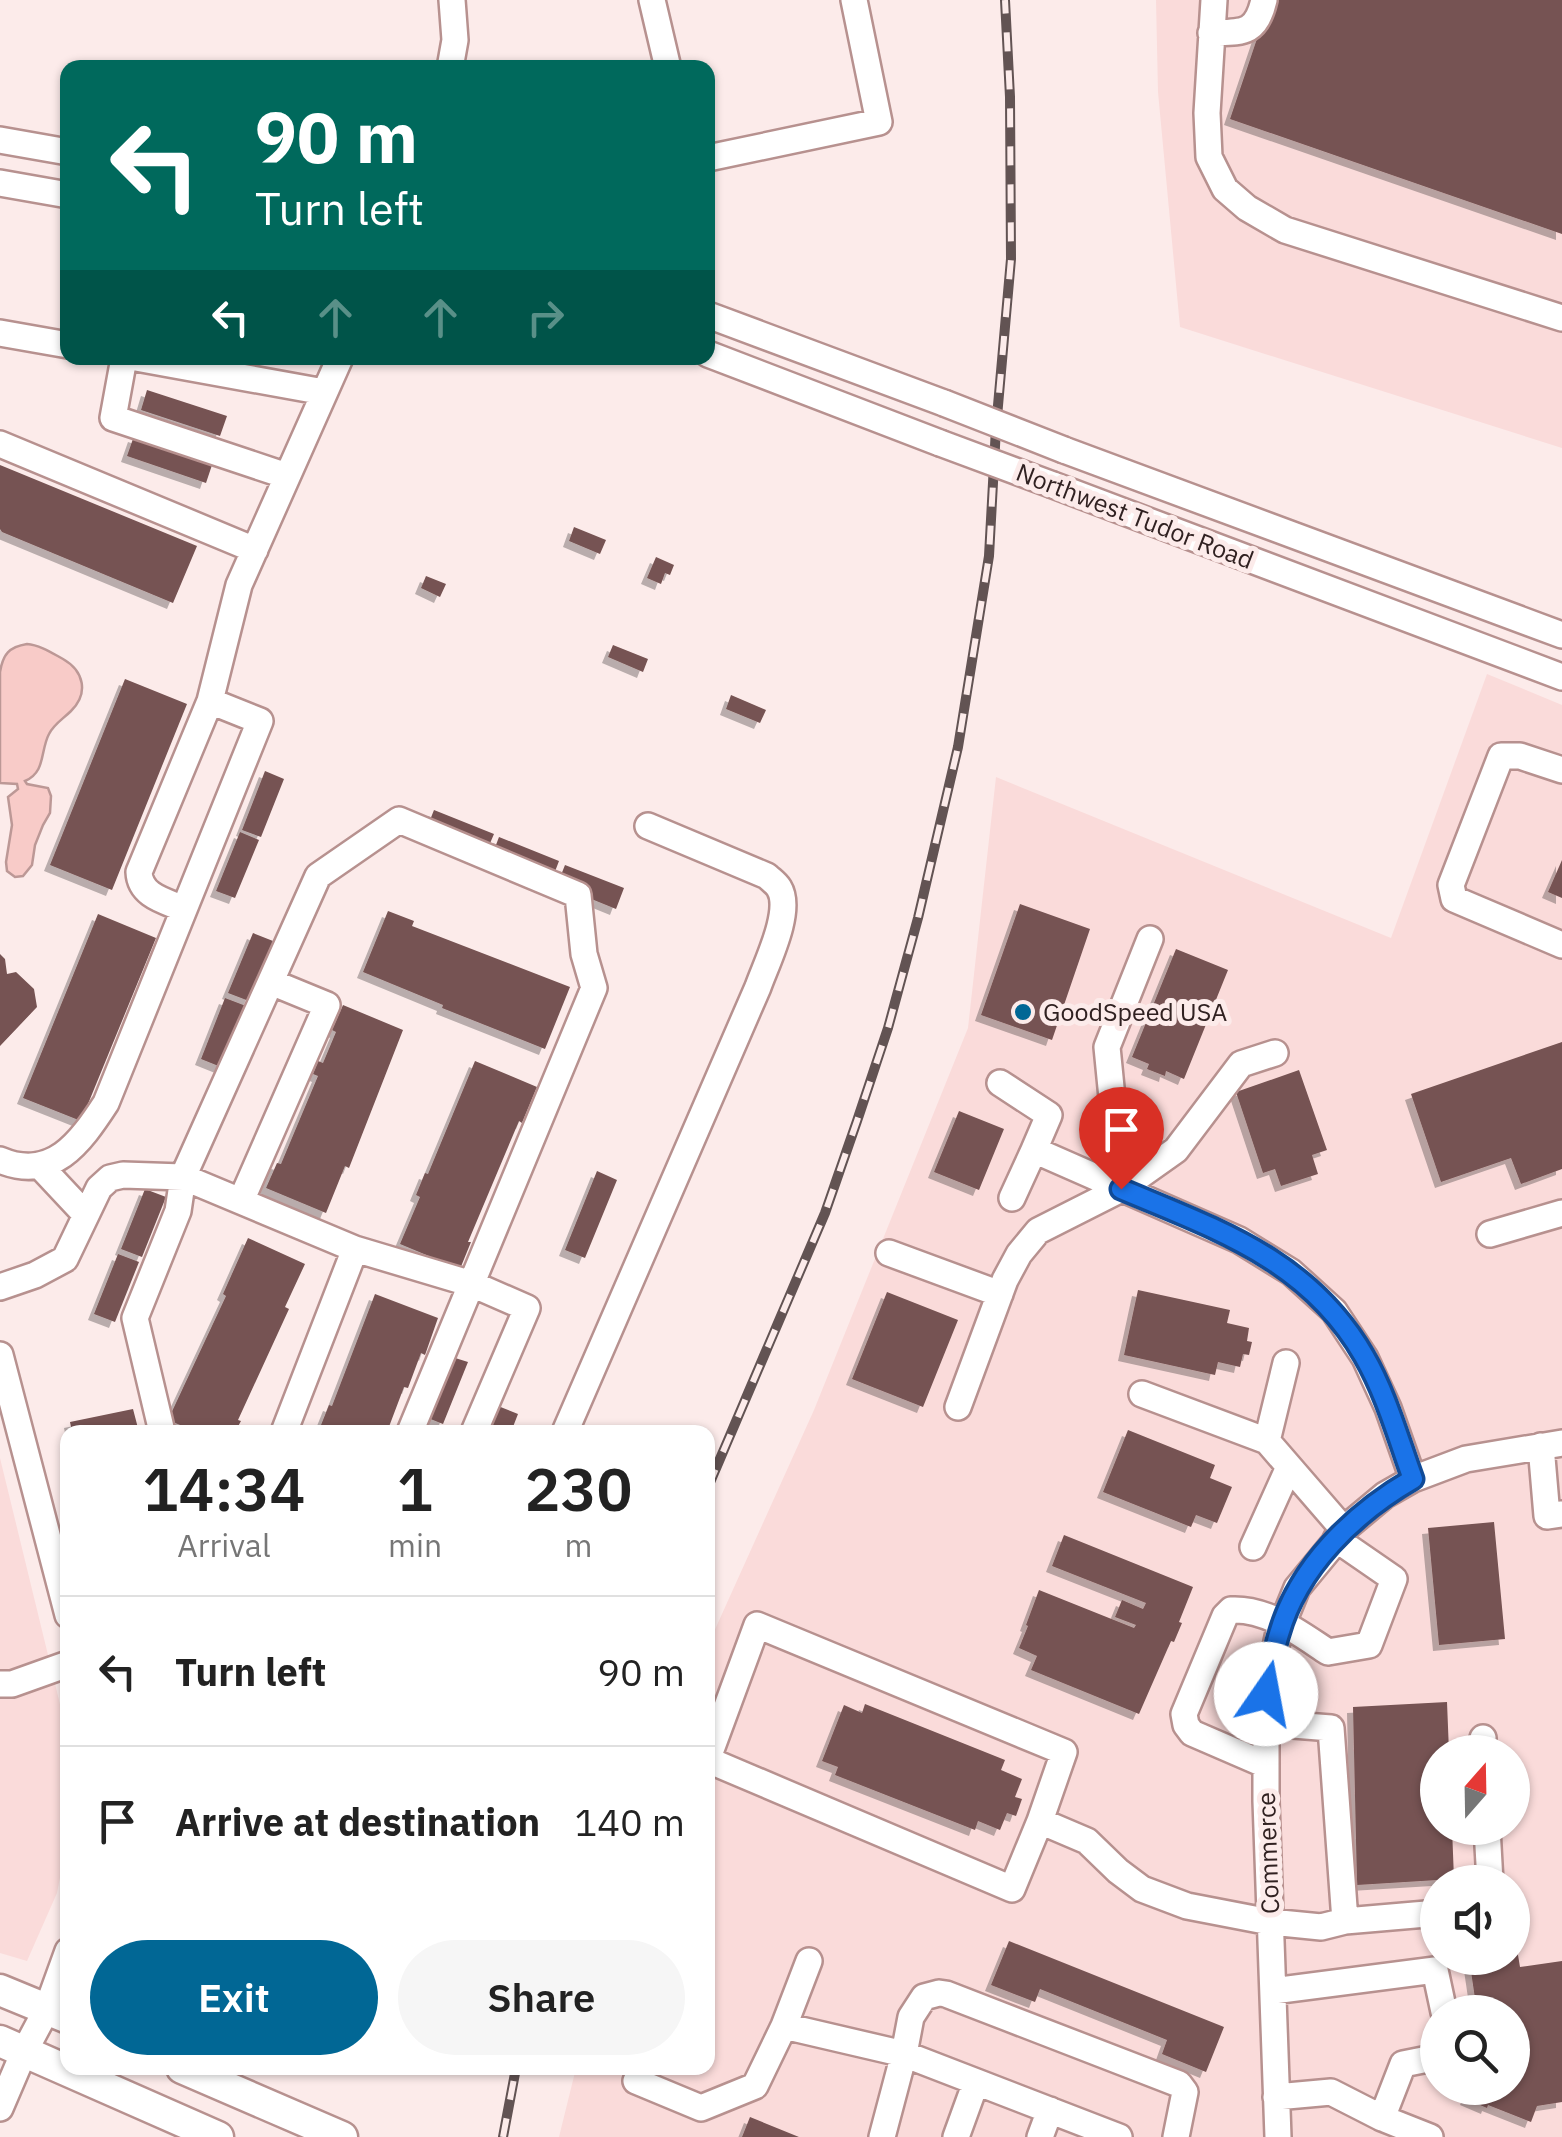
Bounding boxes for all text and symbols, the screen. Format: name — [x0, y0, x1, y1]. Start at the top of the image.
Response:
text: 90 m — [255, 91, 418, 182]
icon: left — [90, 100, 220, 230]
text: Turn left — [255, 179, 424, 237]
icon: left — [203, 290, 258, 345]
icon: ahead — [308, 290, 363, 345]
icon: ahead — [413, 290, 468, 345]
icon: right — [518, 290, 573, 345]
street label: Northwest Tudor Road — [1012, 455, 1259, 576]
place label: GoodSpeed USA — [1043, 995, 1227, 1028]
marker: GoodSpeed USA — [1012, 1001, 1034, 1023]
pin — [1079, 1087, 1164, 1190]
icon: arrive — [1094, 1102, 1149, 1157]
text: 14:34 — [142, 1449, 306, 1528]
text: 1 — [397, 1449, 433, 1528]
text: 230 — [525, 1449, 633, 1528]
text: Arrival — [177, 1524, 271, 1566]
text: min — [388, 1524, 442, 1566]
text: m — [565, 1524, 593, 1566]
position arrow — [1214, 1642, 1318, 1746]
icon: left — [90, 1644, 145, 1699]
text: Turn left — [175, 1647, 326, 1696]
text: 90 m — [597, 1647, 685, 1696]
north arrow — [1420, 1735, 1530, 1845]
map controls — [1420, 1735, 1530, 2105]
street label: Commerce — [1249, 1791, 1286, 1915]
icon: arrive — [90, 1794, 145, 1849]
text: Arrive at destination — [175, 1797, 540, 1846]
text: 140 m — [574, 1797, 685, 1846]
button: sound — [1420, 1865, 1530, 1975]
button: Exit — [90, 1940, 378, 2055]
button: Share — [398, 1940, 685, 2055]
button: search — [1420, 1995, 1530, 2105]

